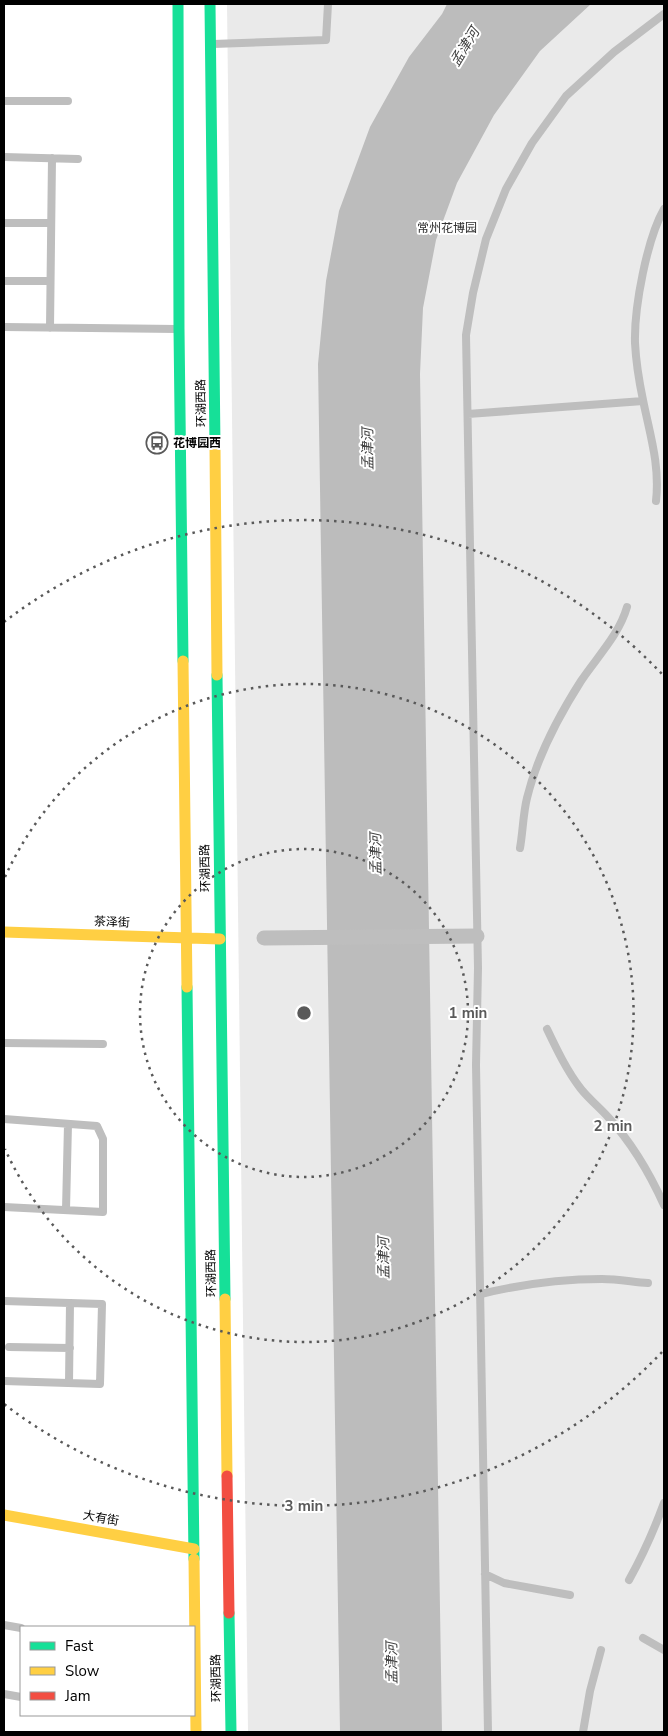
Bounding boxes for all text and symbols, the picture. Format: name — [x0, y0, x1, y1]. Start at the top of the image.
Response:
water label: 孟津河 — [446, 22, 486, 70]
park label: 常州花博园 — [417, 220, 477, 236]
street label: 环湖西路 — [193, 379, 209, 427]
water label: 孟津河 — [358, 425, 378, 470]
bus stop icon: 花博园西 — [145, 431, 169, 455]
place label: 花博园西 — [173, 435, 221, 451]
water label: 孟津河 — [366, 830, 386, 875]
street label: 环湖西路 — [197, 844, 213, 892]
street label: 茶泽街 — [94, 913, 130, 931]
text: 1 min — [449, 1003, 487, 1023]
centre of rings — [295, 1004, 313, 1022]
text: 2 min — [594, 1116, 632, 1136]
water label: 孟津河 — [374, 1234, 394, 1279]
street label: 环湖西路 — [203, 1249, 219, 1297]
text: 3 min — [285, 1496, 323, 1516]
street label: 大有街 — [82, 1507, 120, 1529]
legend — [20, 1626, 195, 1716]
text: Fast — [65, 1636, 94, 1656]
water label: 孟津河 — [382, 1639, 402, 1684]
street label: 环湖西路 — [208, 1654, 224, 1702]
text: Slow — [65, 1661, 100, 1681]
text: Jam — [64, 1686, 91, 1706]

